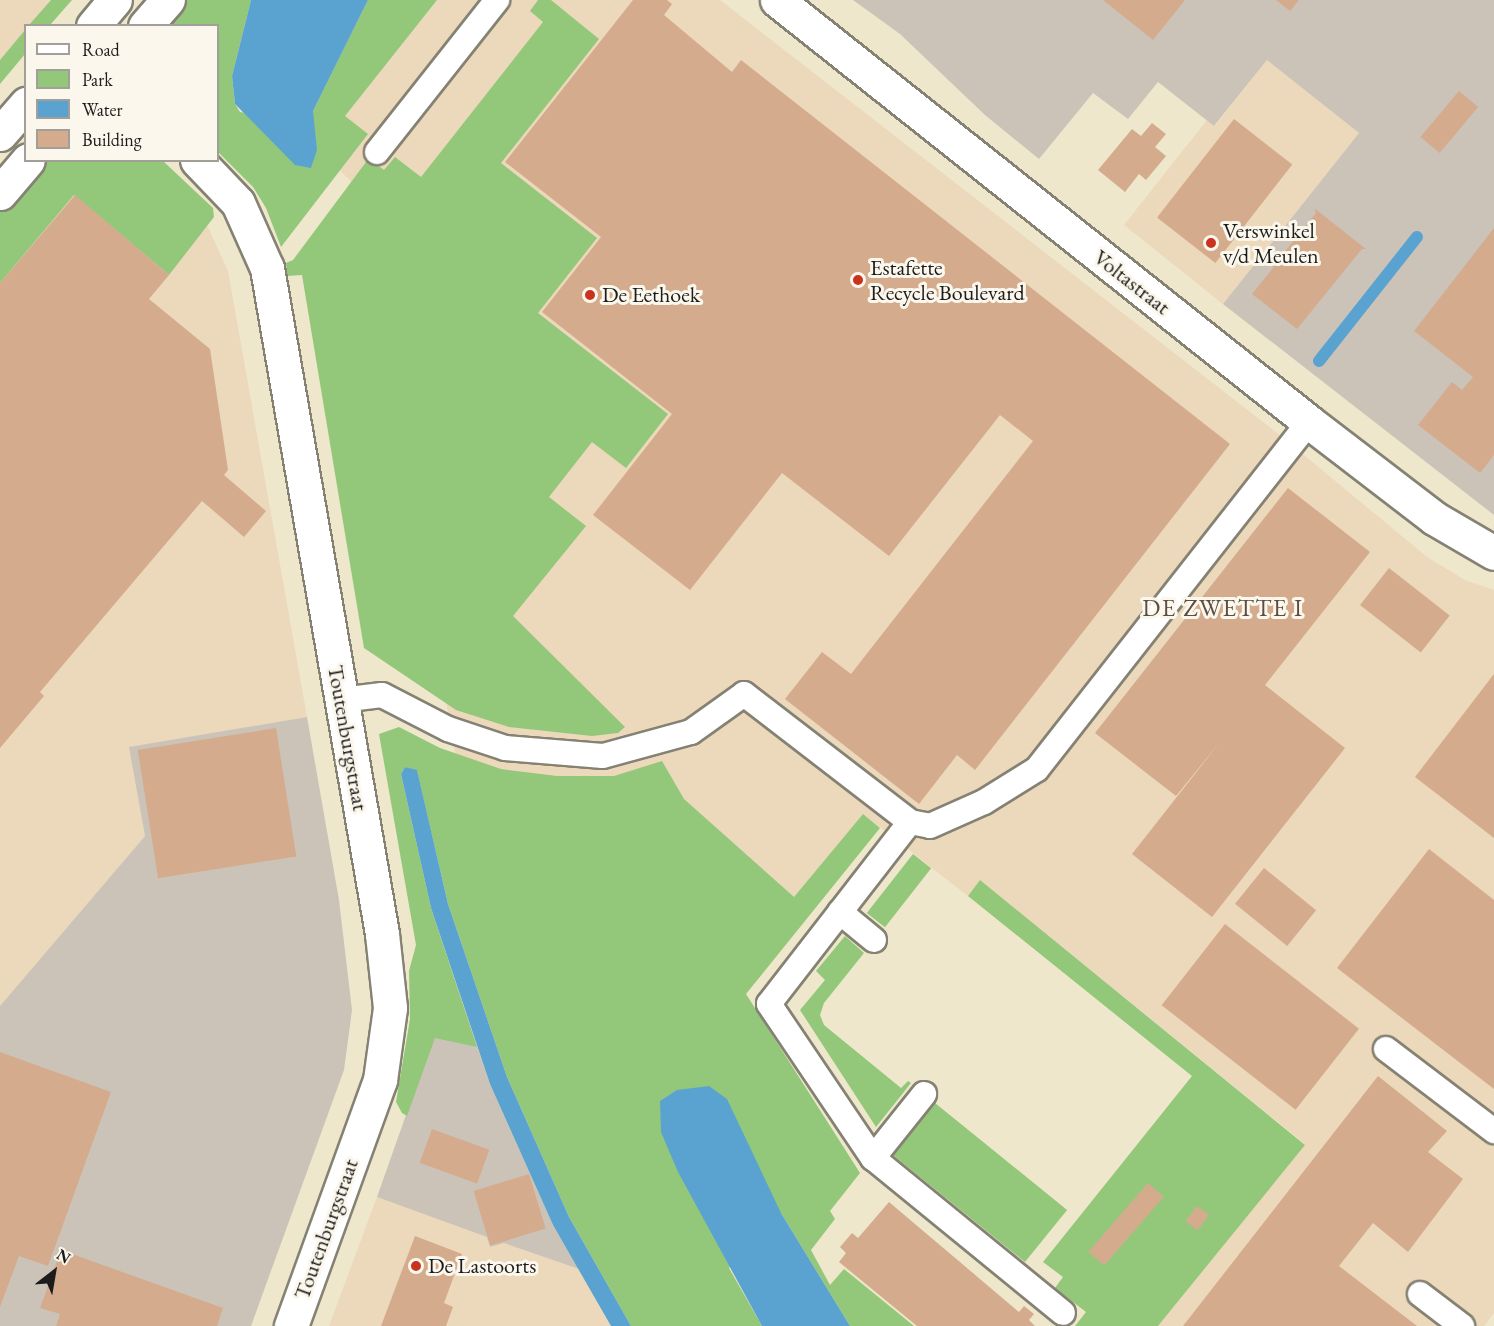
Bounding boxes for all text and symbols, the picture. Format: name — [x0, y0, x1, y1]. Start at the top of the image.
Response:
legend — [24, 24, 219, 162]
text: Road — [82, 38, 120, 61]
text: Park — [82, 68, 113, 91]
text: Water — [82, 98, 123, 121]
text: Building — [82, 128, 142, 151]
place label: Verswinkel v/d Meulen — [1223, 217, 1319, 268]
marker: Verswinkel v/d Meulen — [1204, 236, 1218, 250]
street label: Voltastraat — [1088, 244, 1176, 320]
place label: Estafette Recycle Boulevard — [870, 254, 1025, 306]
marker: Estafette Recycle Boulevard — [851, 273, 865, 287]
place label: De Eethoek — [602, 282, 700, 308]
marker: De Eethoek — [583, 288, 597, 302]
district label: DE ZWETTE I — [1142, 594, 1304, 622]
street label: Toutenburgstraat — [322, 663, 374, 813]
street label: Toutenburgstraat — [288, 1155, 364, 1303]
north arrow — [24, 1242, 84, 1302]
text: N — [53, 1244, 74, 1268]
place label: De Lastoorts — [428, 1253, 536, 1279]
marker: De Lastoorts — [409, 1259, 423, 1273]

